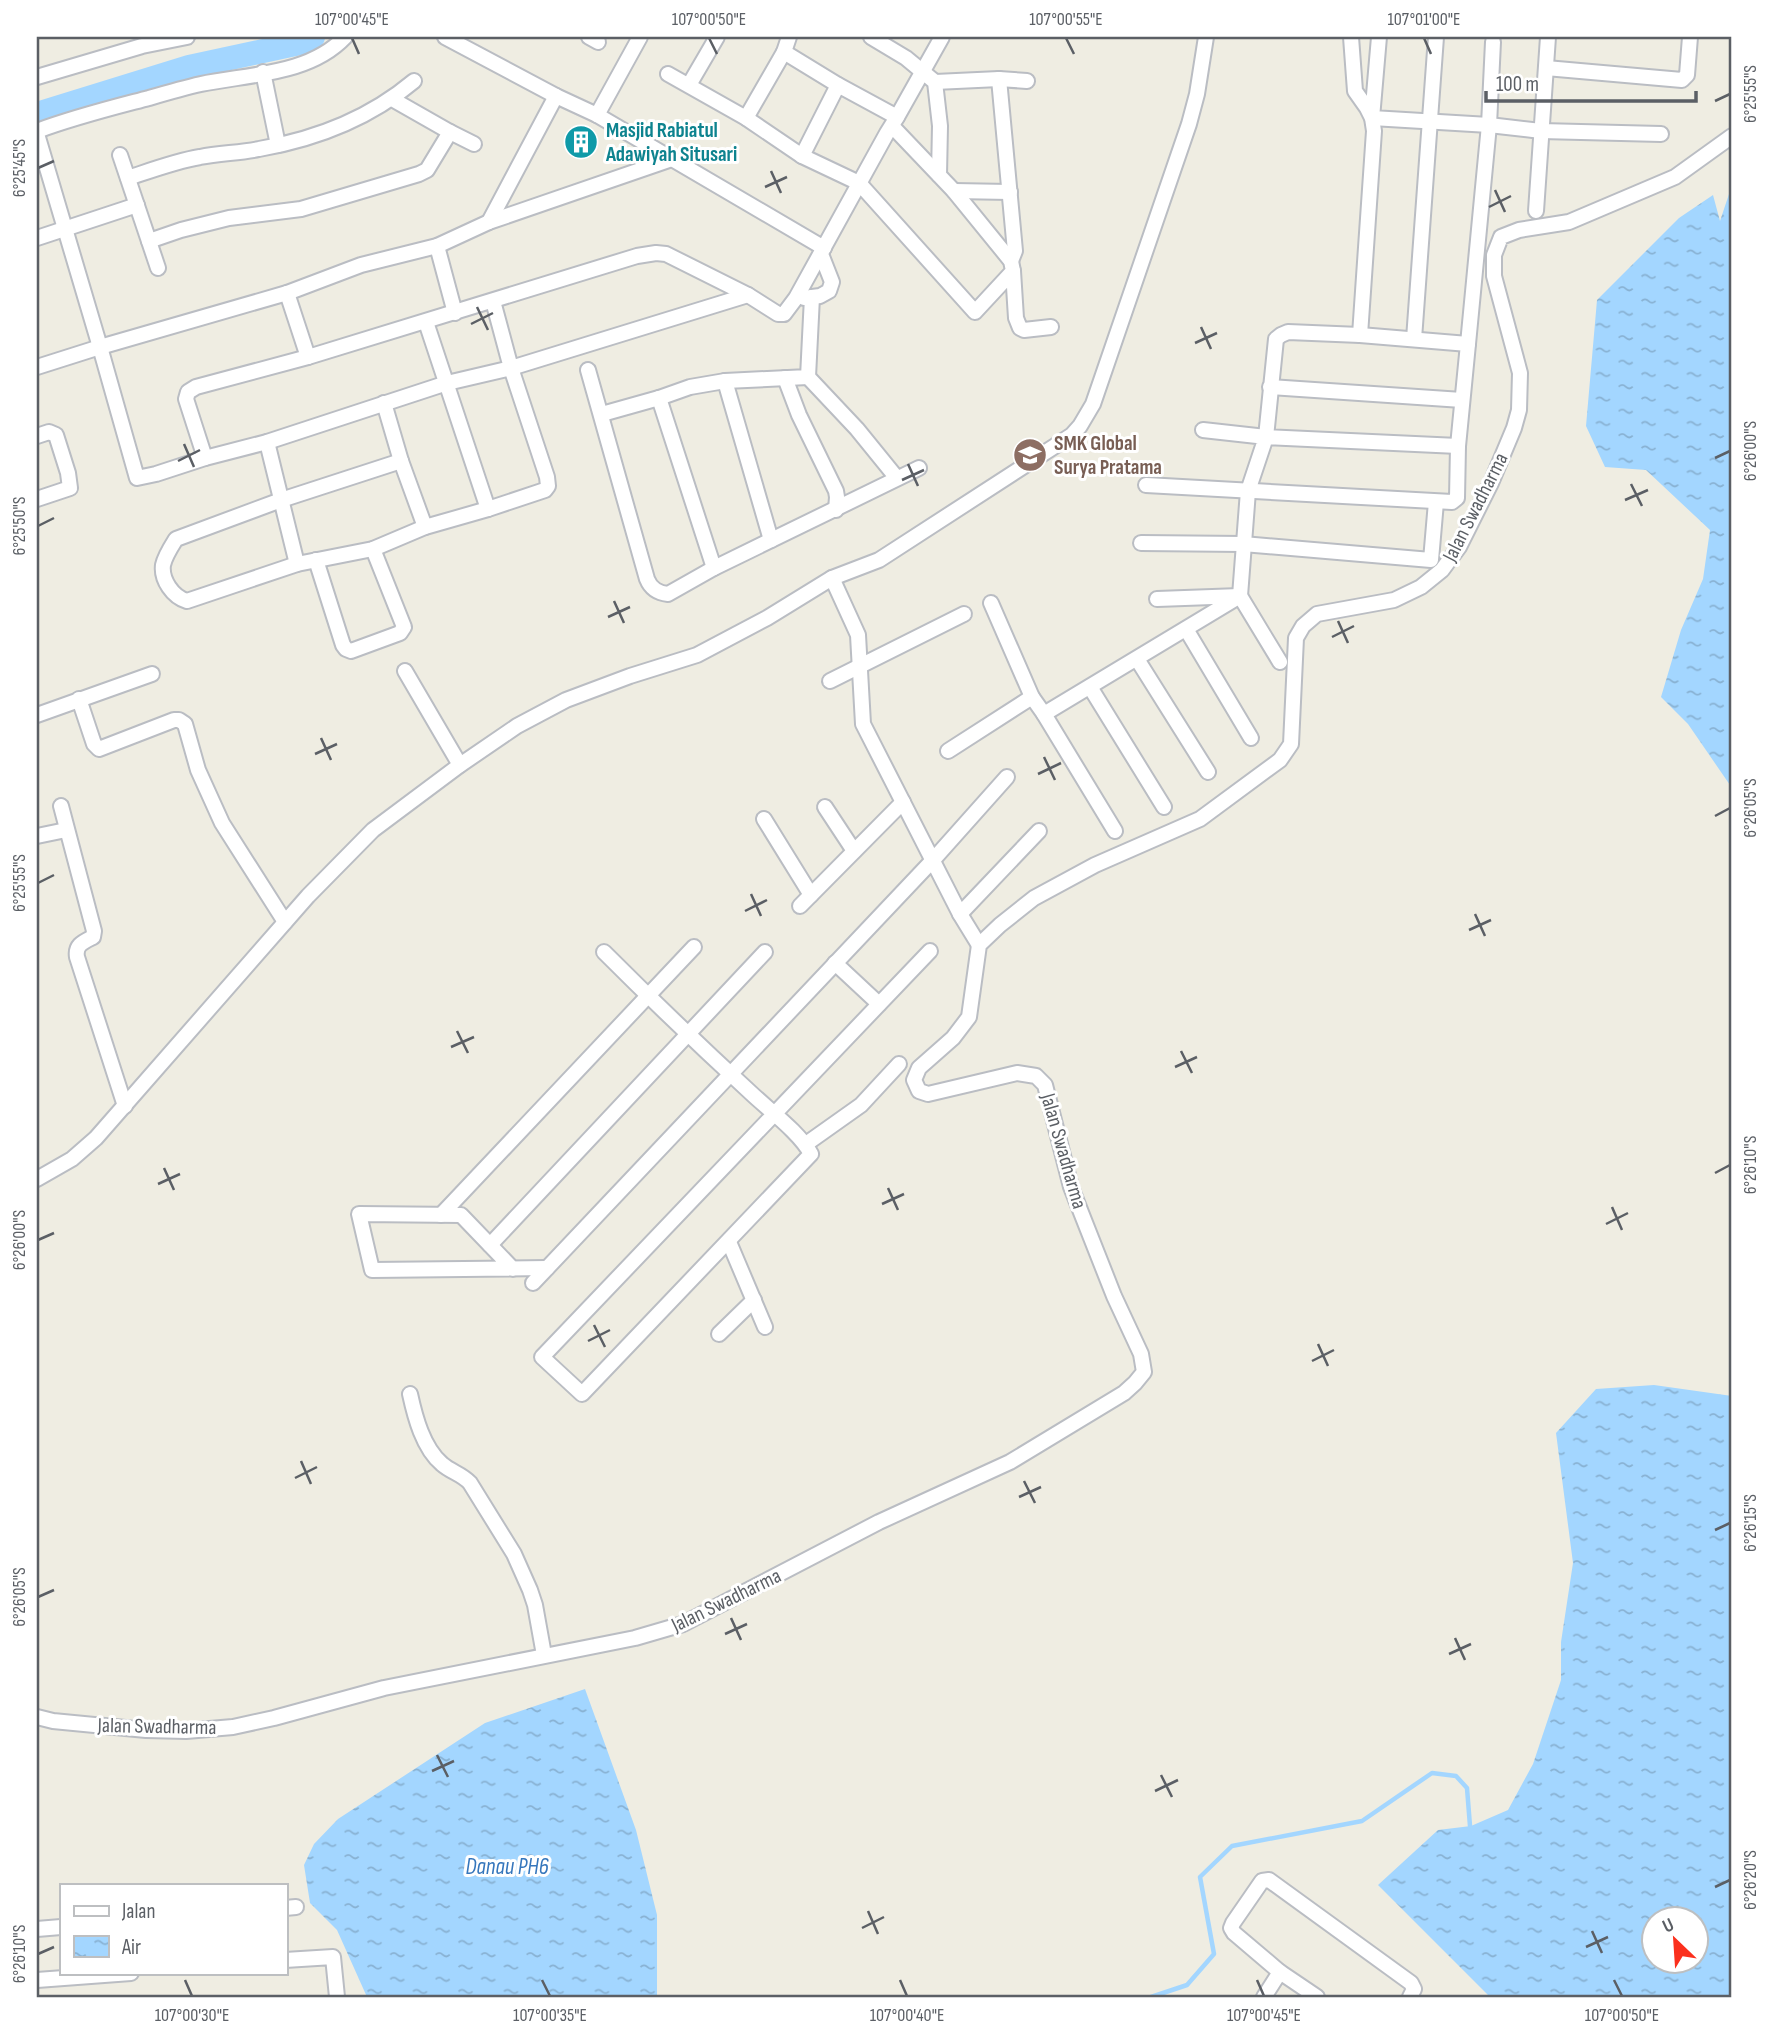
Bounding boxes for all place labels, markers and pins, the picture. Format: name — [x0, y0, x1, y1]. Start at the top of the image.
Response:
place label: Masjid Rabiatul Adawiyah Situsari — [605, 118, 737, 167]
building icon: Masjid Rabiatul Adawiyah Situsari — [562, 123, 600, 161]
place label: SMK Global Surya Pratama — [1054, 431, 1162, 480]
school or university icon: SMK Global Surya Pratama — [1011, 436, 1049, 474]

